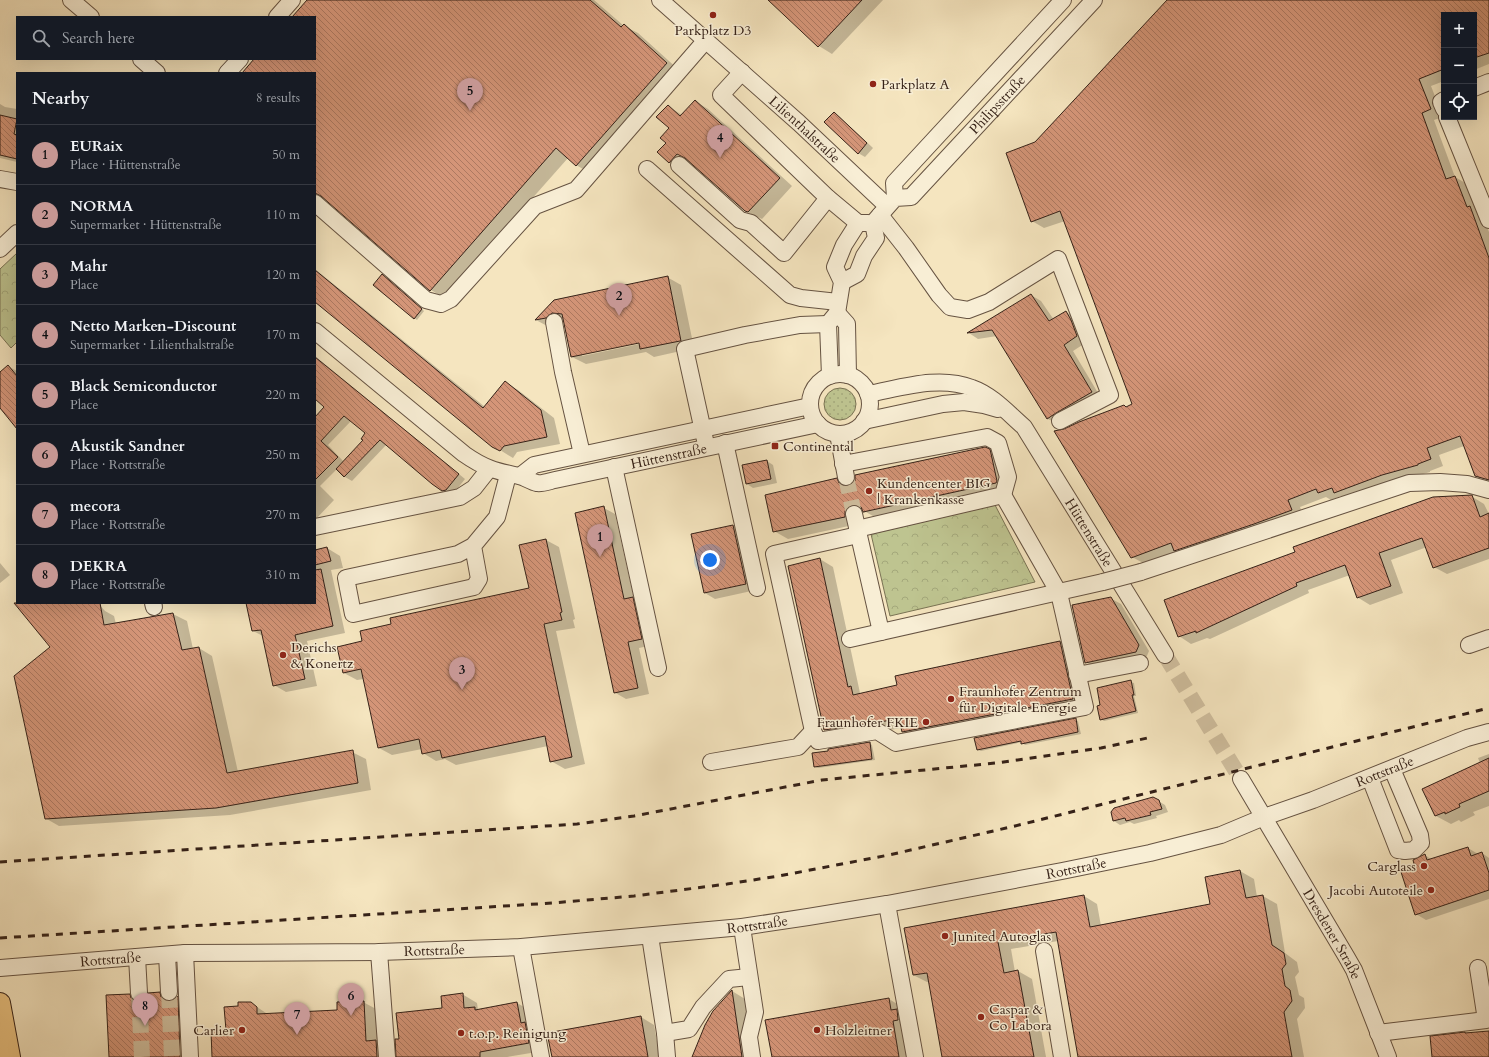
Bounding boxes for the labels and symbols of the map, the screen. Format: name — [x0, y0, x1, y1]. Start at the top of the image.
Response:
marker: Parkplatz D3 — [708, 10, 718, 20]
place label: Parkplatz D3 — [675, 21, 751, 40]
street label: Philipsstraße — [965, 71, 1030, 138]
place label: Parkplatz A — [881, 75, 949, 94]
pin: 5 — [457, 78, 483, 111]
marker: Parkplatz A — [868, 79, 878, 89]
street label: Lilienthalstraße — [765, 92, 844, 167]
pin: 4 — [707, 125, 733, 158]
pin: 2 — [606, 283, 632, 316]
place label: Continental — [783, 437, 854, 456]
street label: Hüttenstraße — [629, 439, 709, 474]
marker: Continental — [770, 441, 780, 451]
place label: Kundencenter BIG | Krankenkasse — [877, 474, 991, 509]
marker: Kundencenter BIG | Krankenkasse — [864, 486, 874, 496]
street label: Hüttenstraße — [1060, 495, 1117, 571]
pin: 1 — [587, 524, 613, 557]
your location — [700, 550, 720, 570]
place label: Derichs & Konertz — [291, 638, 354, 673]
marker: Derichs & Konertz — [278, 650, 288, 660]
pin: 3 — [449, 657, 475, 690]
place label: Fraunhofer Zentrum für Digitale Energie — [959, 682, 1082, 717]
marker: Fraunhofer Zentrum für Digitale Energie — [946, 694, 956, 704]
place label: Fraunhofer FKIE — [817, 713, 918, 732]
marker: Fraunhofer FKIE — [921, 717, 931, 727]
street label: Rottstraße — [1353, 751, 1416, 792]
street label: Rottstraße — [1045, 853, 1108, 884]
place label: Carglass — [1367, 857, 1416, 876]
marker: Carglass — [1419, 861, 1429, 871]
place label: Jacobi Autoteile — [1327, 881, 1423, 900]
street label: Dresdener Straße — [1298, 885, 1366, 982]
marker: Jacobi Autoteile — [1426, 885, 1436, 895]
street label: Rottstraße — [726, 911, 789, 938]
place label: Junited Autoglas — [951, 927, 1051, 946]
marker: Junited Autoglas — [940, 931, 950, 941]
street label: Rottstraße — [403, 940, 465, 961]
street label: Rottstraße — [79, 948, 142, 971]
pin: 6 — [338, 983, 364, 1016]
pin: 8 — [132, 993, 158, 1026]
place label: Caspar & Co Labora — [989, 1000, 1052, 1035]
pin: 7 — [284, 1002, 310, 1035]
marker: Caspar & Co Labora — [976, 1012, 986, 1022]
place label: Carlier — [193, 1021, 235, 1040]
place label: Holzleitner — [825, 1021, 893, 1040]
place label: t.o.p. Reinigung — [469, 1024, 566, 1043]
marker: Carlier — [237, 1025, 247, 1035]
marker: Holzleitner — [812, 1025, 822, 1035]
marker: t.o.p. Reinigung — [456, 1028, 466, 1038]

